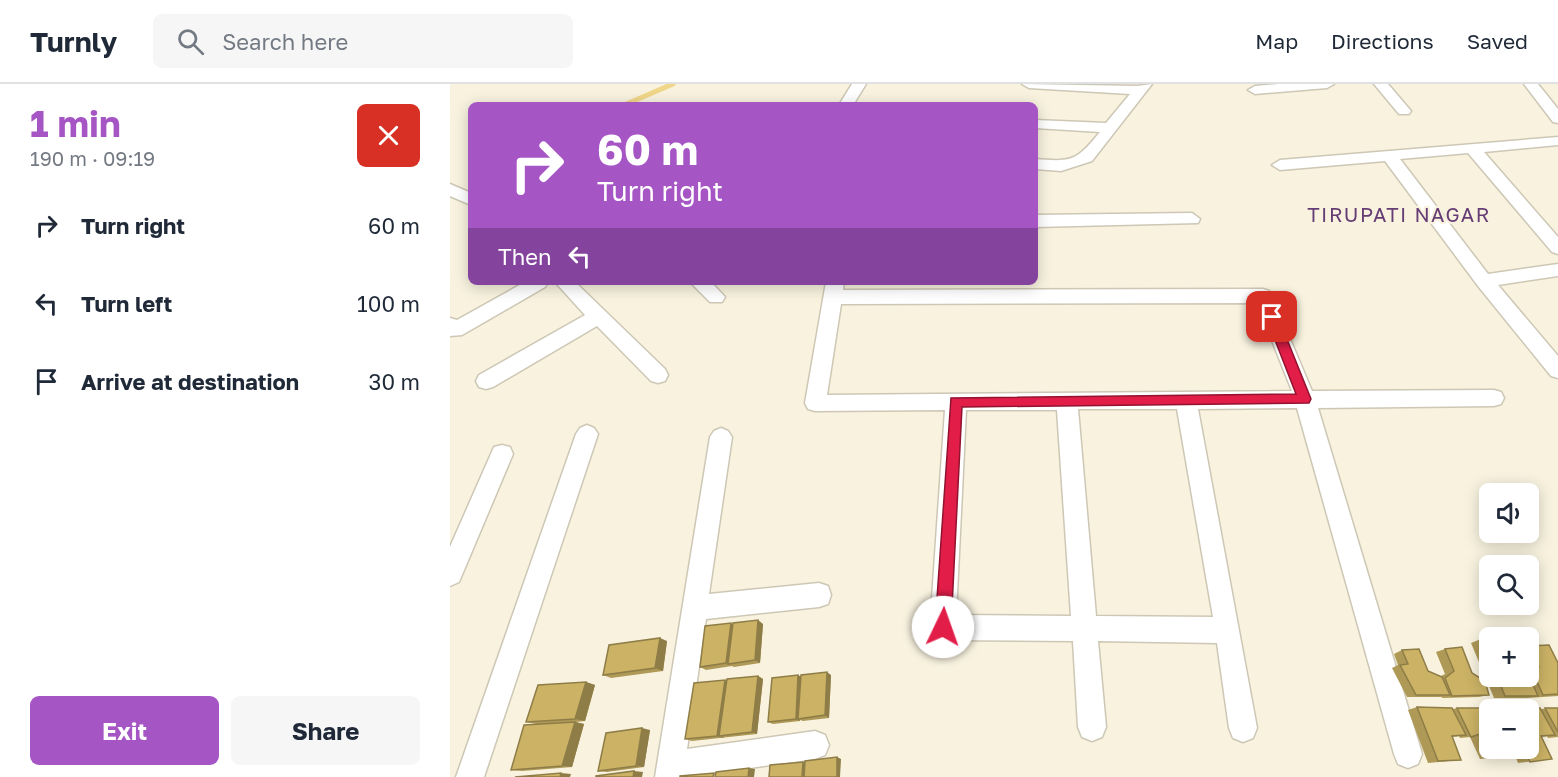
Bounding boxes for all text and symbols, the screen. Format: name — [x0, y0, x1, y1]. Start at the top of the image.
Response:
search box — [153, 14, 573, 68]
text: Turnly — [30, 25, 117, 58]
icon: search — [174, 25, 207, 58]
text: Search here — [222, 28, 348, 55]
text: Map — [1255, 28, 1298, 54]
text: Directions — [1331, 28, 1434, 54]
text: Saved — [1467, 28, 1528, 54]
text: 1 min — [30, 102, 121, 145]
button: close — [357, 104, 420, 167]
text: 60 m — [597, 124, 698, 174]
icon: right — [498, 126, 576, 204]
text: 190 m · 09:19 — [30, 146, 155, 170]
text: Turn right — [597, 175, 723, 207]
district label: TIRUPATI NAGAR — [1307, 202, 1491, 226]
icon: right — [30, 209, 63, 242]
text: Turn right — [81, 212, 185, 239]
text: 60 m — [368, 212, 420, 239]
icon: left — [563, 240, 596, 273]
text: Then — [498, 243, 551, 270]
icon: left — [30, 287, 63, 320]
text: Turn left — [81, 290, 172, 317]
text: 100 m — [357, 290, 420, 317]
pin — [1246, 291, 1297, 342]
icon: arrive — [1255, 300, 1288, 333]
icon: arrive — [30, 365, 63, 398]
text: Arrive at destination — [81, 368, 299, 395]
text: 30 m — [369, 368, 420, 395]
map controls — [1479, 483, 1539, 759]
button: sound — [1479, 483, 1539, 543]
button: search — [1479, 555, 1539, 615]
position arrow — [911, 595, 975, 659]
button: + — [1479, 627, 1539, 687]
button: Exit — [30, 696, 219, 765]
button: Share — [231, 696, 420, 765]
button: − — [1479, 699, 1539, 759]

